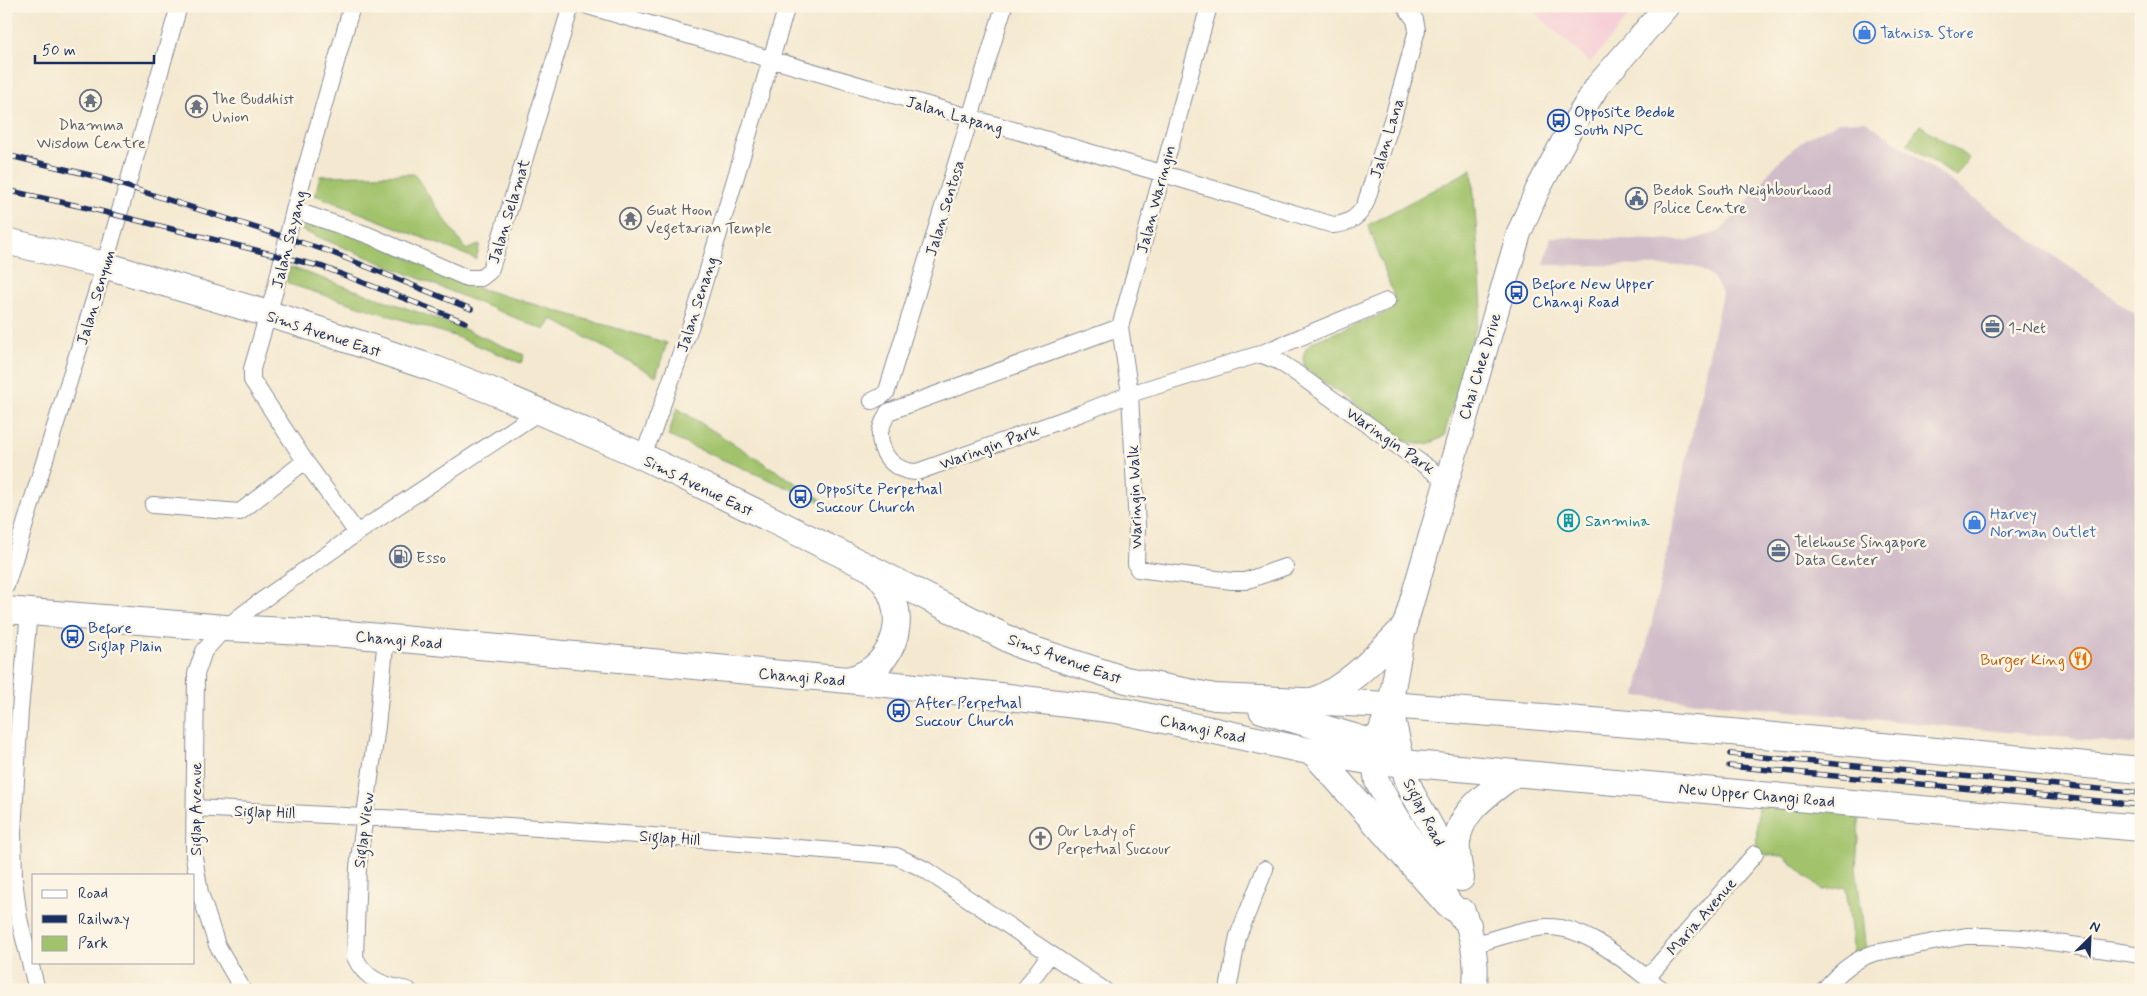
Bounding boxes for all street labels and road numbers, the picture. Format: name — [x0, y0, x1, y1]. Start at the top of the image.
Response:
street label: Jalan Lapang — [904, 92, 1006, 139]
street label: Jalan Lana — [1365, 96, 1410, 181]
street label: Jalan Waringin — [1132, 143, 1181, 256]
street label: Jalan Selamat — [484, 156, 536, 266]
street label: Jalan Sentosa — [921, 158, 970, 259]
street label: Jalan Sayang — [267, 188, 312, 291]
street label: Jalan Senyum — [72, 247, 121, 348]
street label: Jalan Senang — [672, 254, 723, 355]
street label: Sims Avenue East — [264, 306, 384, 363]
street label: Chai Chee Drive — [1454, 310, 1507, 423]
street label: Waringin Park — [1341, 403, 1439, 480]
street label: Waringin Park — [937, 420, 1042, 475]
street label: Waringin Walk — [1123, 445, 1148, 549]
street label: Sims Avenue East — [640, 451, 757, 522]
street label: Changi Road — [355, 626, 443, 655]
street label: Sims Avenue East — [1005, 629, 1124, 690]
street label: Changi Road — [758, 663, 846, 692]
street label: Changi Road — [1158, 710, 1248, 749]
street label: Siglap Avenue — [186, 762, 208, 856]
street label: Siglap Road — [1397, 775, 1450, 851]
street label: New Upper Changi Road — [1678, 778, 1836, 814]
street label: Siglap View — [349, 791, 381, 869]
street label: Siglap Hill — [234, 801, 296, 825]
street label: Siglap Hill — [638, 826, 701, 852]
street label: Maria Avenue — [1663, 874, 1742, 960]

